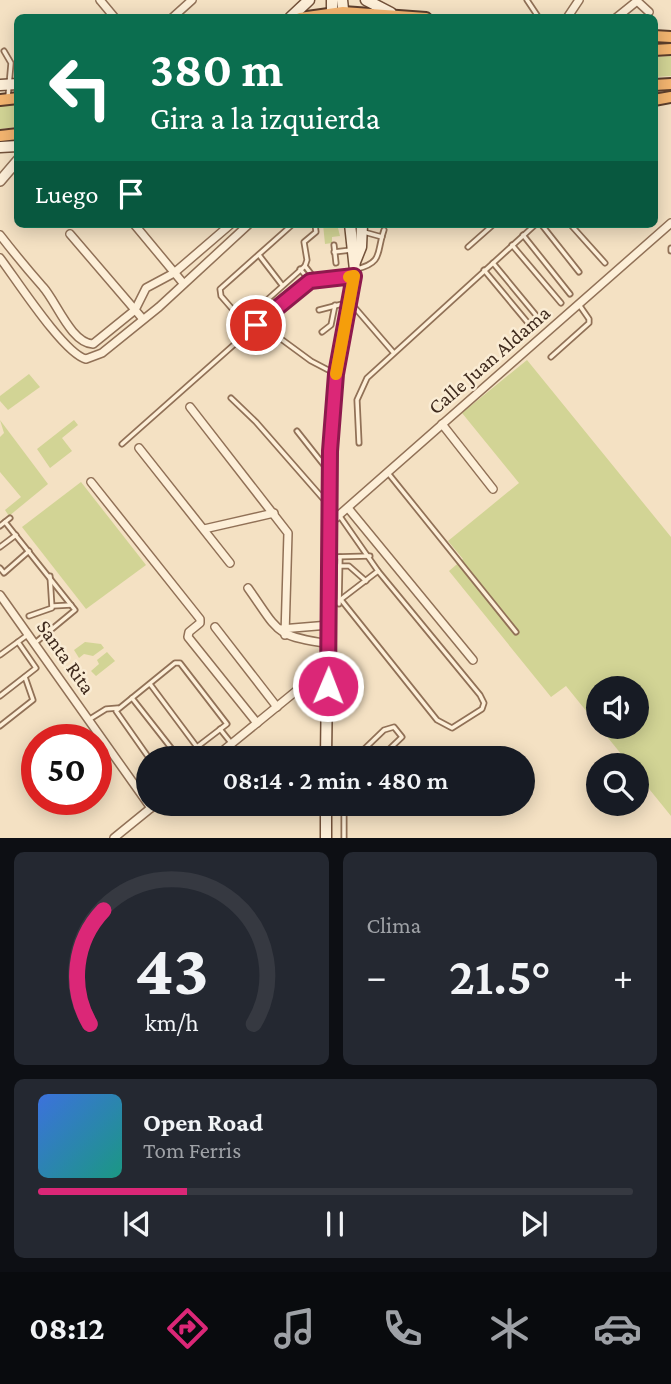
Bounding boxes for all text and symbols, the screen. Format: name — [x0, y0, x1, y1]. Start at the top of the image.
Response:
icon: left — [35, 42, 126, 133]
text: 380 m — [150, 42, 283, 97]
text: Gira a la izquierda — [150, 100, 380, 136]
icon: arrive — [112, 175, 150, 213]
text: Luego — [35, 180, 98, 209]
pin — [226, 295, 286, 355]
street label: Calle Juan Aldama — [423, 300, 555, 419]
icon: arrive — [237, 306, 275, 344]
street label: Santa Rita — [32, 615, 100, 699]
position arrow — [291, 649, 365, 723]
map controls — [586, 676, 649, 816]
button: sound — [586, 676, 649, 739]
speed limit sign: 50 — [21, 724, 112, 815]
button: search — [586, 753, 649, 816]
text: 08:14 · 2 min · 480 m — [223, 766, 448, 795]
text: Clima — [367, 912, 421, 938]
text: 43 — [134, 930, 208, 1011]
text: 21.5° — [449, 947, 551, 1005]
text: − — [367, 955, 387, 997]
text: + — [613, 955, 633, 997]
text: km/h — [144, 1009, 198, 1036]
text: Open Road — [143, 1108, 263, 1137]
text: Tom Ferris — [143, 1137, 241, 1163]
icon: previous — [118, 1205, 156, 1243]
icon: pause — [316, 1205, 354, 1243]
icon: next — [515, 1205, 553, 1243]
icon: directions — [163, 1304, 212, 1353]
icon: music — [270, 1304, 319, 1353]
icon: phone — [378, 1304, 427, 1353]
icon: climate — [485, 1304, 534, 1353]
icon: car — [593, 1304, 642, 1353]
text: 08:12 — [29, 1310, 104, 1346]

